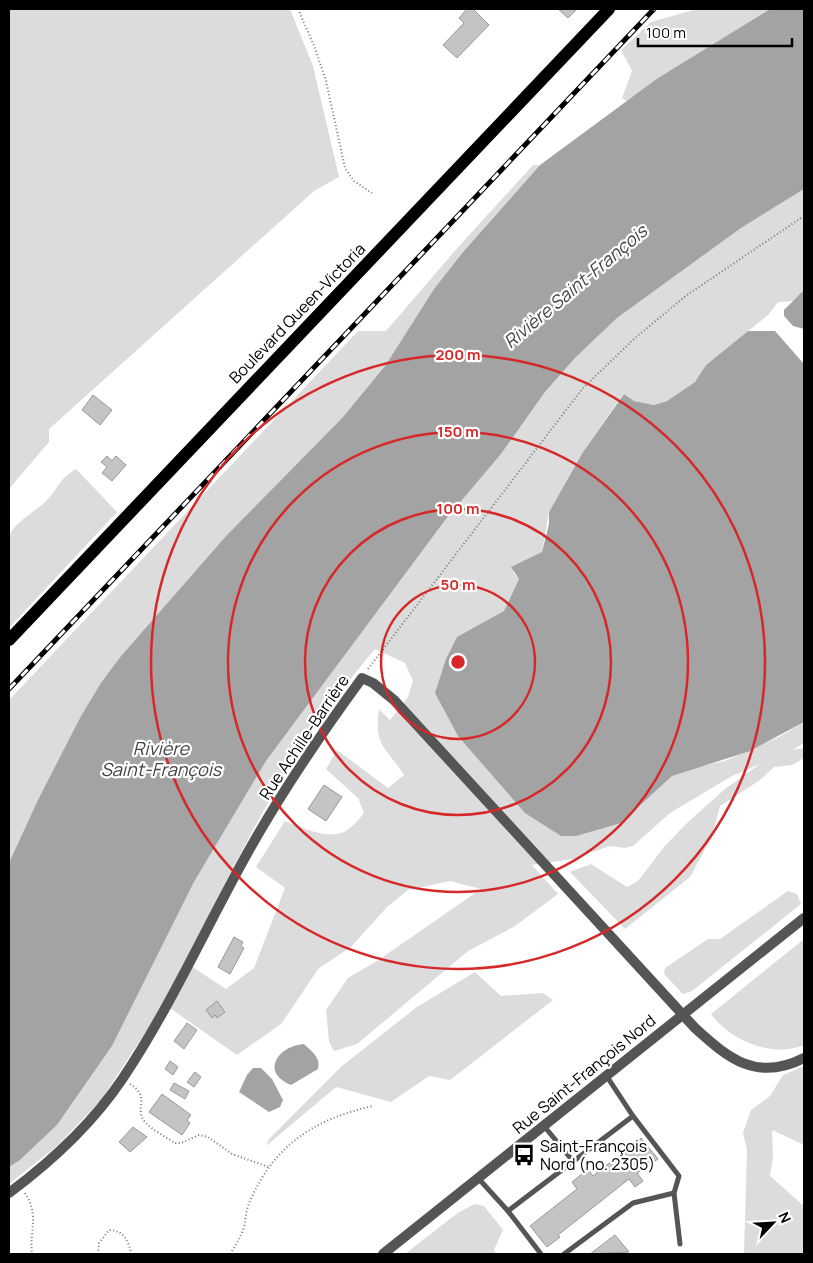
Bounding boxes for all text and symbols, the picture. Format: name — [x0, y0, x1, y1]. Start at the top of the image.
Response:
scale bar — [638, 15, 792, 47]
text: 100 m — [646, 22, 686, 43]
water label: Rivière Saint-François — [498, 218, 653, 353]
street label: Boulevard Queen-Victoria — [224, 238, 370, 388]
text: 200 m — [435, 344, 481, 365]
text: 150 m — [437, 421, 479, 442]
text: 100 m — [437, 498, 479, 519]
text: 50 m — [440, 574, 476, 595]
centre of rings — [449, 653, 467, 671]
street label: Rue Achille-Barrière — [254, 670, 354, 804]
water label: Rivière Saint-François — [101, 736, 223, 781]
street label: Rue Saint-François Nord — [508, 1009, 660, 1139]
place label: Saint-François Nord (no. 2305) — [540, 1135, 655, 1175]
bus stop icon: Saint-François Nord (no. 2305) — [511, 1142, 537, 1168]
north arrow — [748, 1198, 798, 1248]
text: N — [774, 1209, 796, 1226]

